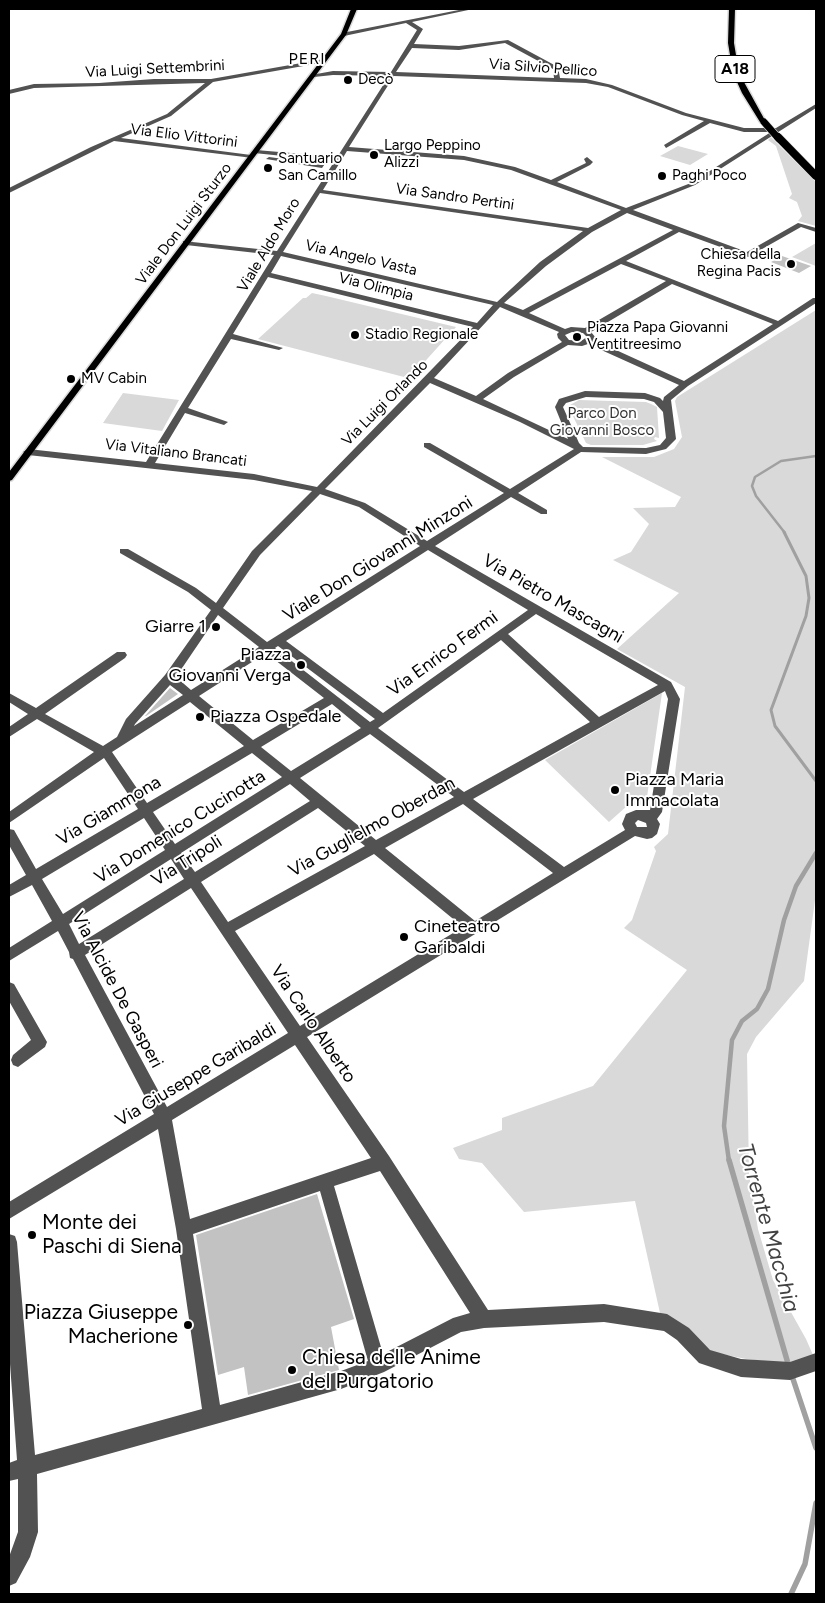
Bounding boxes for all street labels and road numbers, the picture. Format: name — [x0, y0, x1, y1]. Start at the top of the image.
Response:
street label: Via Silvio Pellico — [488, 55, 598, 81]
street label: Via Luigi Settembrini — [85, 56, 225, 82]
road number: A18 — [715, 56, 755, 82]
street label: Via Elio Vittorini — [130, 121, 238, 151]
street label: Viale Don Luigi Sturzo — [132, 160, 236, 288]
street label: Via Sandro Pertini — [395, 180, 515, 214]
street label: Viale Aldo Moro — [234, 195, 304, 295]
street label: Via Angelo Vasta — [303, 236, 419, 280]
street label: Via Olimpia — [337, 269, 415, 305]
street label: Via Luigi Orlando — [338, 356, 432, 450]
street label: Via Vitaliano Brancati — [104, 435, 248, 471]
street label: Viale Don Giovanni Minzoni — [279, 492, 477, 626]
street label: Via Pietro Mascagni — [479, 550, 627, 648]
street label: Via Enrico Fermi — [384, 607, 502, 701]
street label: Via Domenico Cucinotta — [91, 766, 269, 888]
street label: Via Giammona — [53, 771, 165, 851]
street label: Via Guglielmo Oberdan — [285, 772, 459, 882]
street label: Via Tripoli — [148, 831, 226, 891]
street label: Via Alcide De Gasperi — [67, 908, 167, 1072]
street label: Via Carlo Alberto — [266, 961, 360, 1087]
street label: Via Giuseppe Garibaldi — [112, 1018, 280, 1132]

